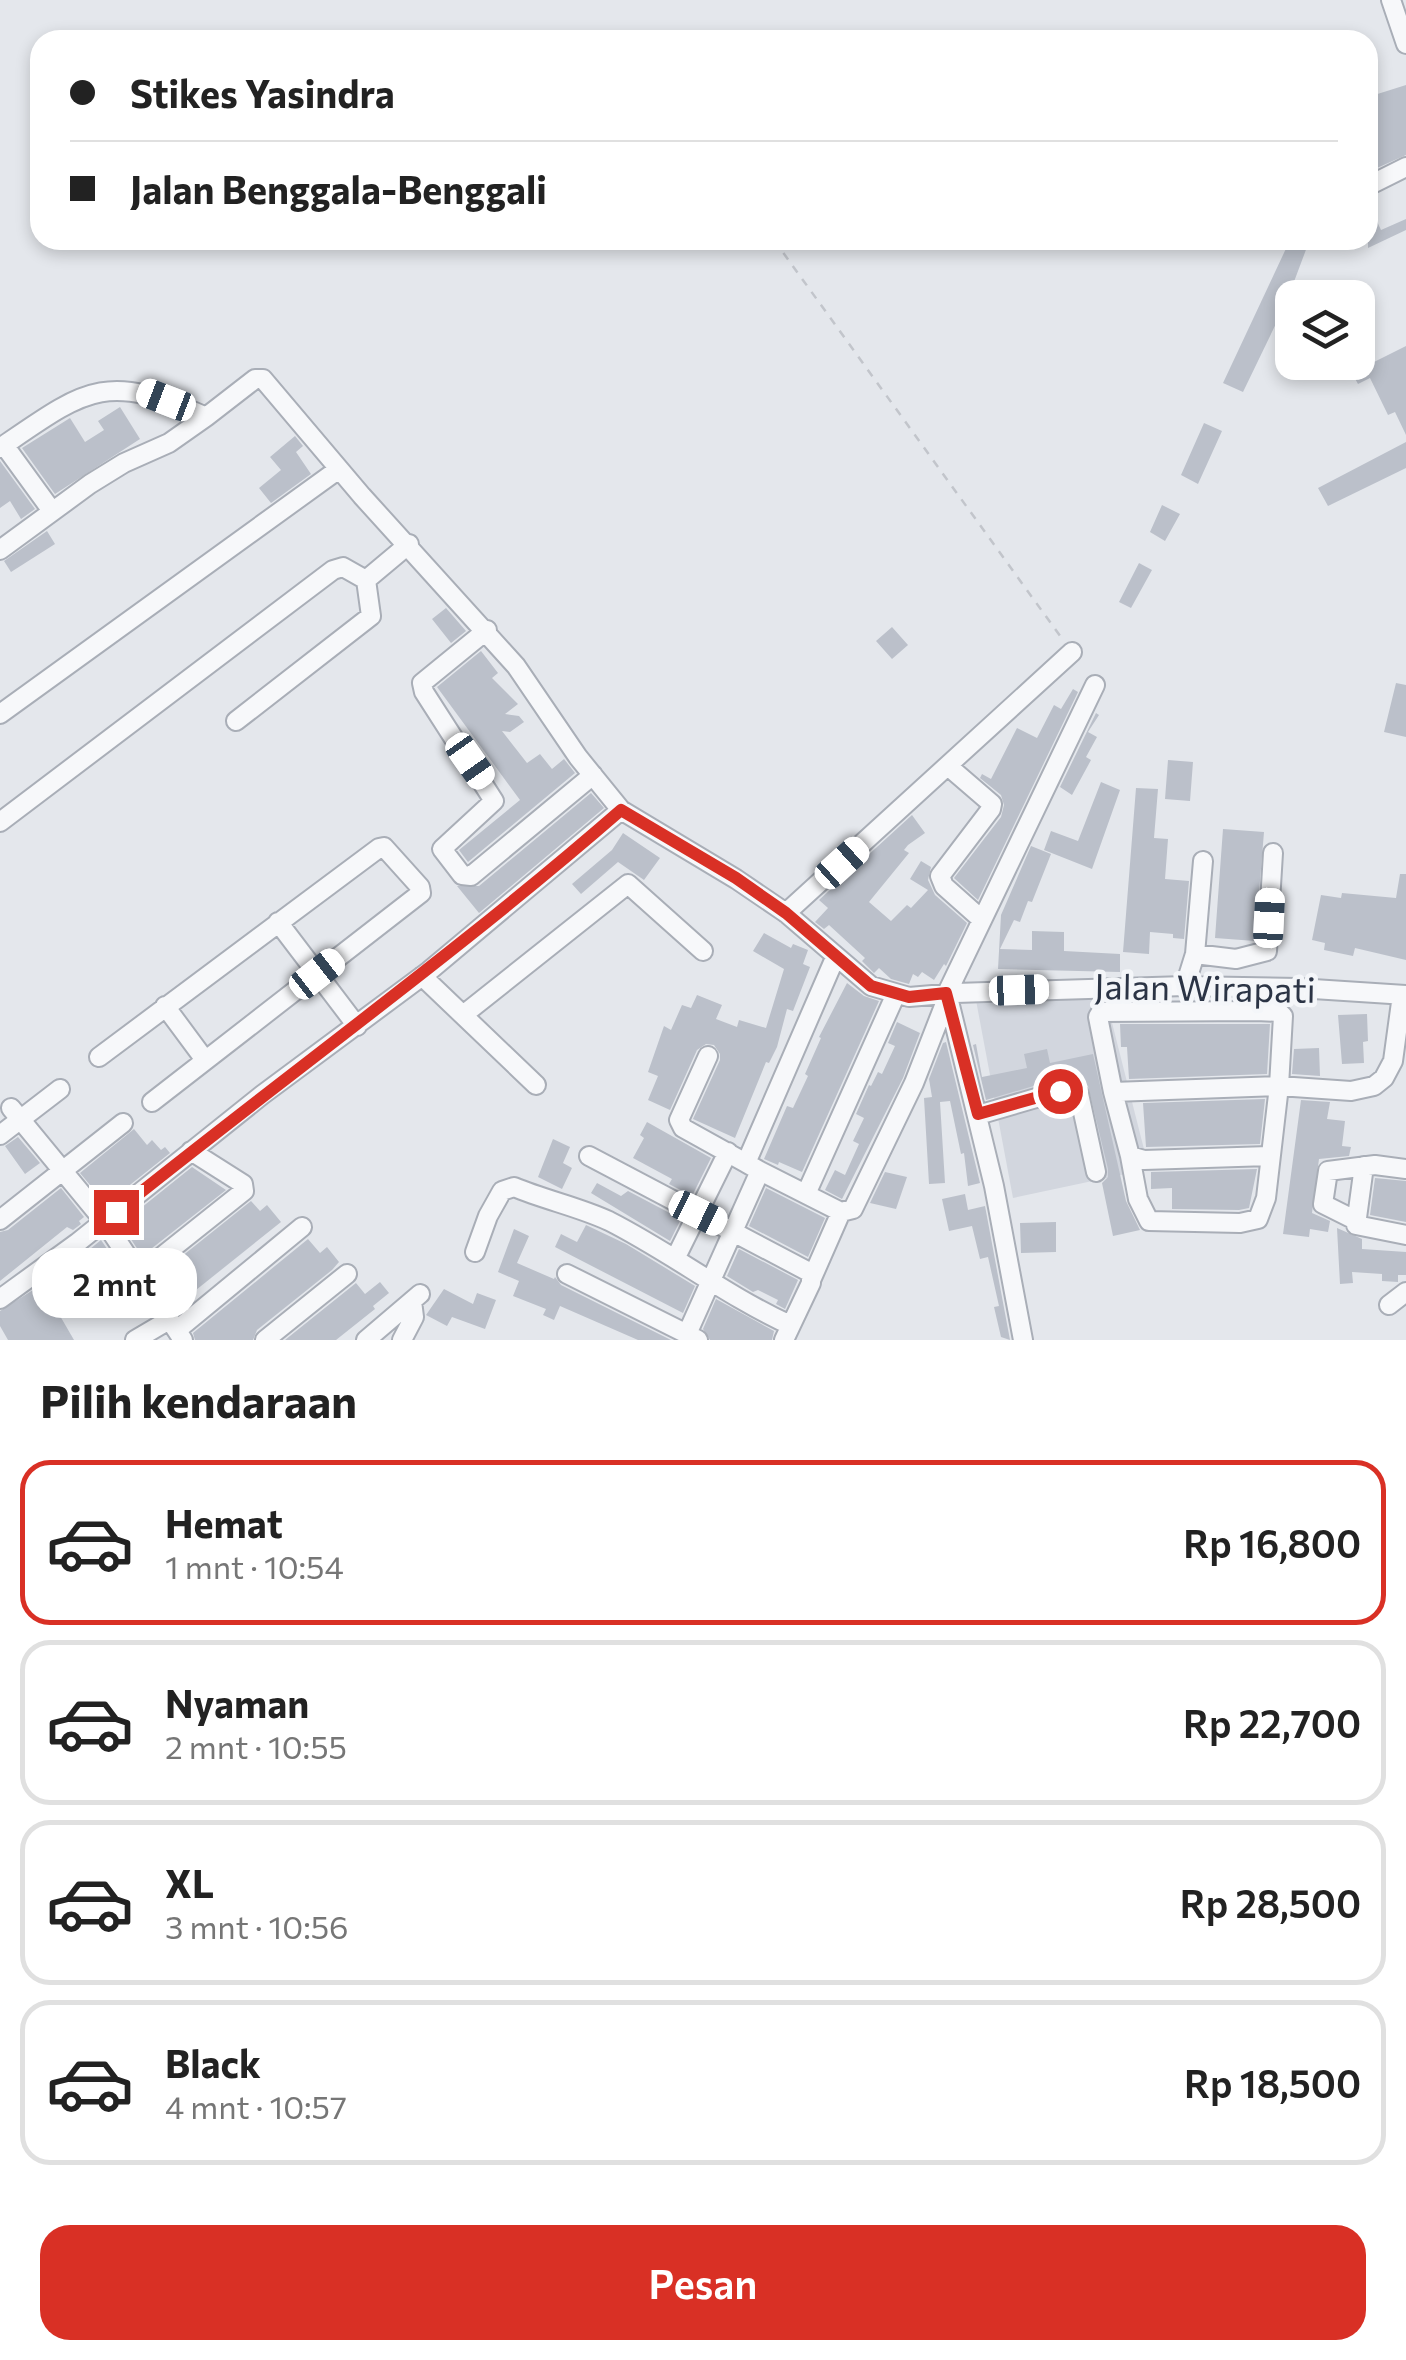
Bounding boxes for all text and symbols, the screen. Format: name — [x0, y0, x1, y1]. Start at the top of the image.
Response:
text: Stikes Yasindra — [130, 69, 395, 116]
text: Jalan Benggala-Benggali — [130, 165, 547, 212]
map controls — [1275, 280, 1375, 380]
button: layers — [1275, 280, 1375, 380]
car — [133, 375, 199, 425]
car — [441, 728, 499, 794]
car — [810, 832, 874, 894]
car — [1252, 887, 1286, 949]
car — [284, 944, 350, 1004]
street label: Jalan Wirapati — [1094, 963, 1316, 1010]
car — [988, 974, 1050, 1006]
route start — [1038, 1069, 1083, 1114]
car — [664, 1186, 732, 1240]
route end — [94, 1190, 139, 1235]
callout: 2 mnt — [34, 1247, 198, 1317]
text: 2 mnt — [73, 1263, 156, 1303]
text: Pilih kendaraan — [40, 1372, 357, 1427]
icon: car — [45, 1498, 135, 1588]
text: Hemat — [165, 1499, 283, 1546]
text: Rp 16,800 — [1183, 1519, 1361, 1566]
text: 1 mnt · 10:54 — [165, 1546, 344, 1586]
icon: car — [45, 1678, 135, 1768]
text: Nyaman — [165, 1679, 309, 1726]
text: Rp 22,700 — [1183, 1699, 1361, 1746]
text: 2 mnt · 10:55 — [165, 1726, 347, 1766]
icon: car — [45, 1858, 135, 1948]
text: XL — [165, 1859, 214, 1906]
text: Rp 28,500 — [1180, 1879, 1361, 1926]
text: 3 mnt · 10:56 — [165, 1906, 349, 1946]
icon: car — [45, 2038, 135, 2128]
text: Black — [165, 2039, 261, 2086]
text: Rp 18,500 — [1184, 2059, 1361, 2106]
text: 4 mnt · 10:57 — [165, 2086, 347, 2126]
button: Pesan — [40, 2225, 1366, 2340]

